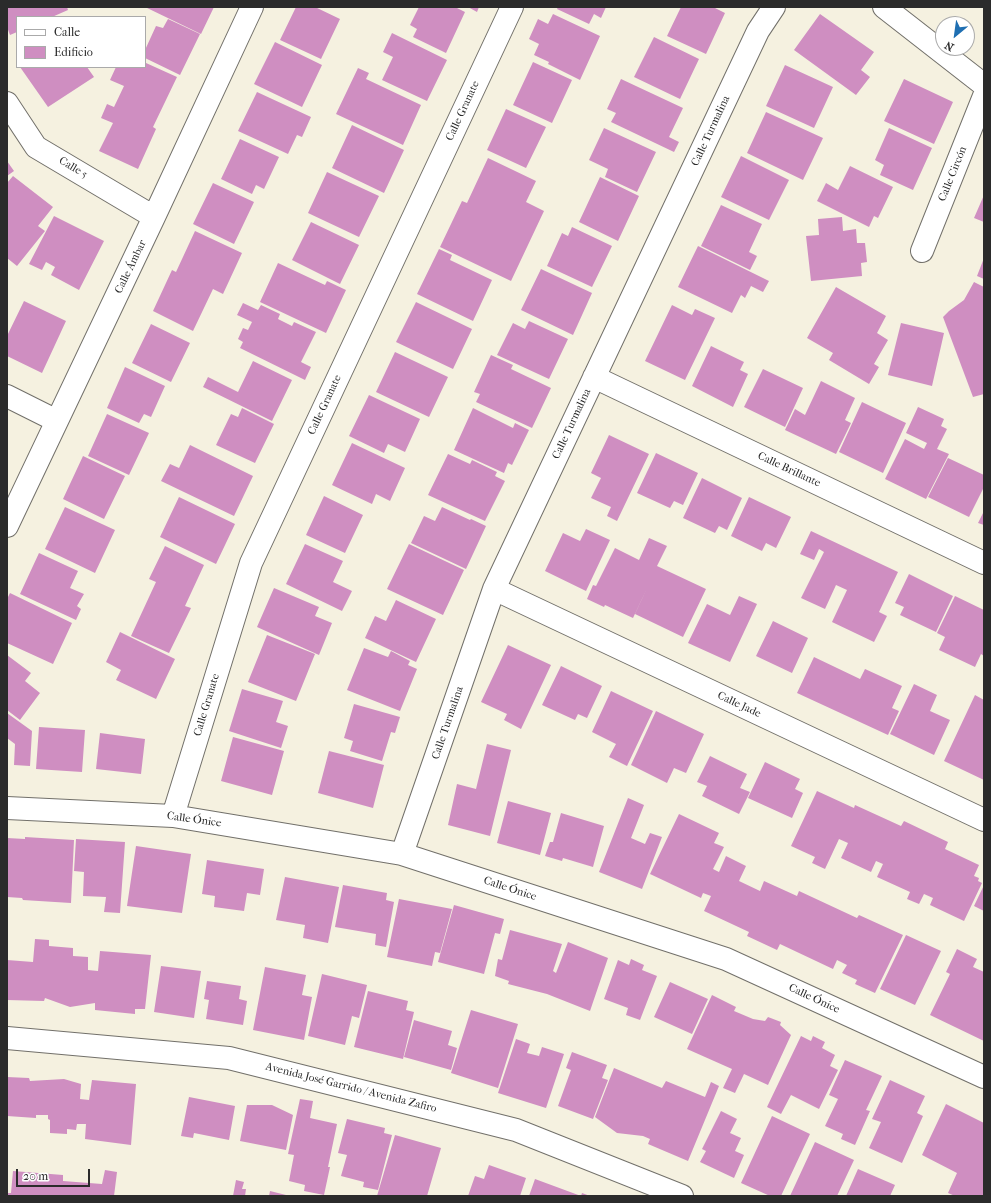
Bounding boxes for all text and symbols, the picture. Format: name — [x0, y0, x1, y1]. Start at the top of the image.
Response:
legend — [16, 16, 146, 68]
north arrow — [935, 16, 975, 56]
text: Calle — [54, 25, 80, 39]
text: N — [943, 38, 956, 54]
text: Edificio — [54, 45, 93, 59]
street label: Calle Granate — [443, 79, 483, 143]
street label: Calle Turmalina — [689, 94, 733, 168]
street label: Calle Circón — [936, 145, 970, 203]
street label: Calle 5 — [56, 154, 90, 182]
street label: Calle Ámbar — [112, 238, 150, 296]
street label: Calle Granate — [305, 373, 345, 437]
street label: Calle Turmalina — [550, 387, 594, 461]
street label: Calle Brillante — [755, 450, 823, 490]
street label: Calle Granate — [191, 672, 223, 738]
street label: Calle Turmalina — [429, 685, 467, 761]
street label: Calle Jade — [715, 689, 763, 721]
street label: Calle Ónice — [166, 810, 222, 830]
street label: Calle Ónice — [482, 874, 538, 904]
street label: Calle Ónice — [786, 981, 842, 1017]
street label: Avenida José Garrido / Avenida Zafiro — [264, 1060, 438, 1116]
scale bar — [18, 1161, 92, 1187]
text: 20 m — [23, 1169, 48, 1183]

